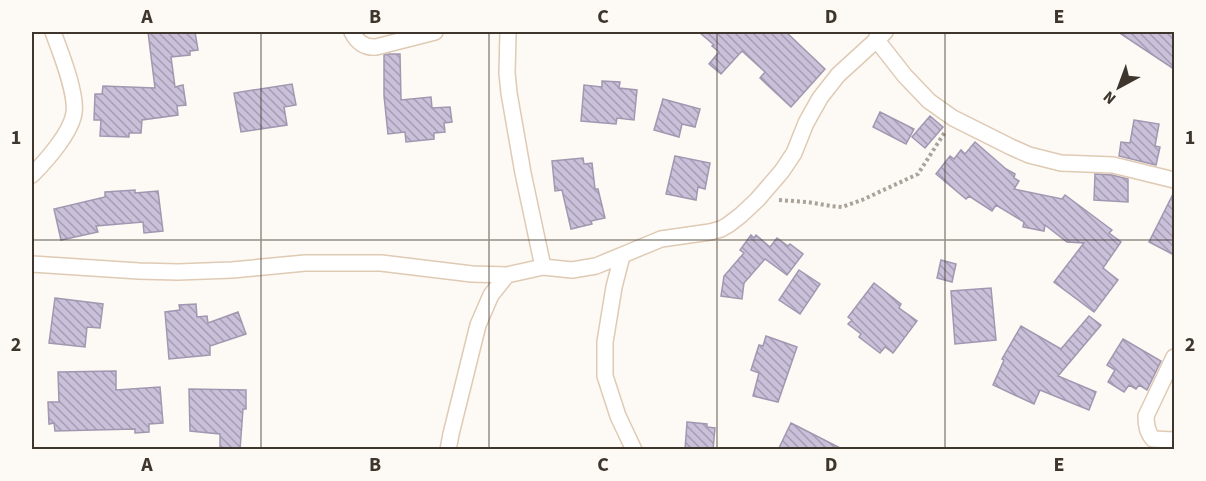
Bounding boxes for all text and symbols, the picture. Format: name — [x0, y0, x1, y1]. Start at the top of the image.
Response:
text: A — [140, 3, 153, 31]
text: B — [369, 3, 381, 31]
text: C — [597, 3, 609, 31]
text: D — [825, 3, 837, 31]
text: E — [1054, 3, 1064, 31]
north arrow — [1089, 57, 1149, 117]
text: N — [1099, 86, 1121, 109]
text: 1 — [11, 124, 21, 152]
text: 1 — [1185, 124, 1195, 152]
text: 2 — [11, 331, 21, 359]
text: 2 — [1185, 331, 1195, 359]
text: A — [140, 451, 153, 479]
text: B — [369, 451, 381, 479]
text: C — [597, 451, 609, 479]
text: D — [825, 451, 837, 479]
text: E — [1054, 451, 1064, 479]

